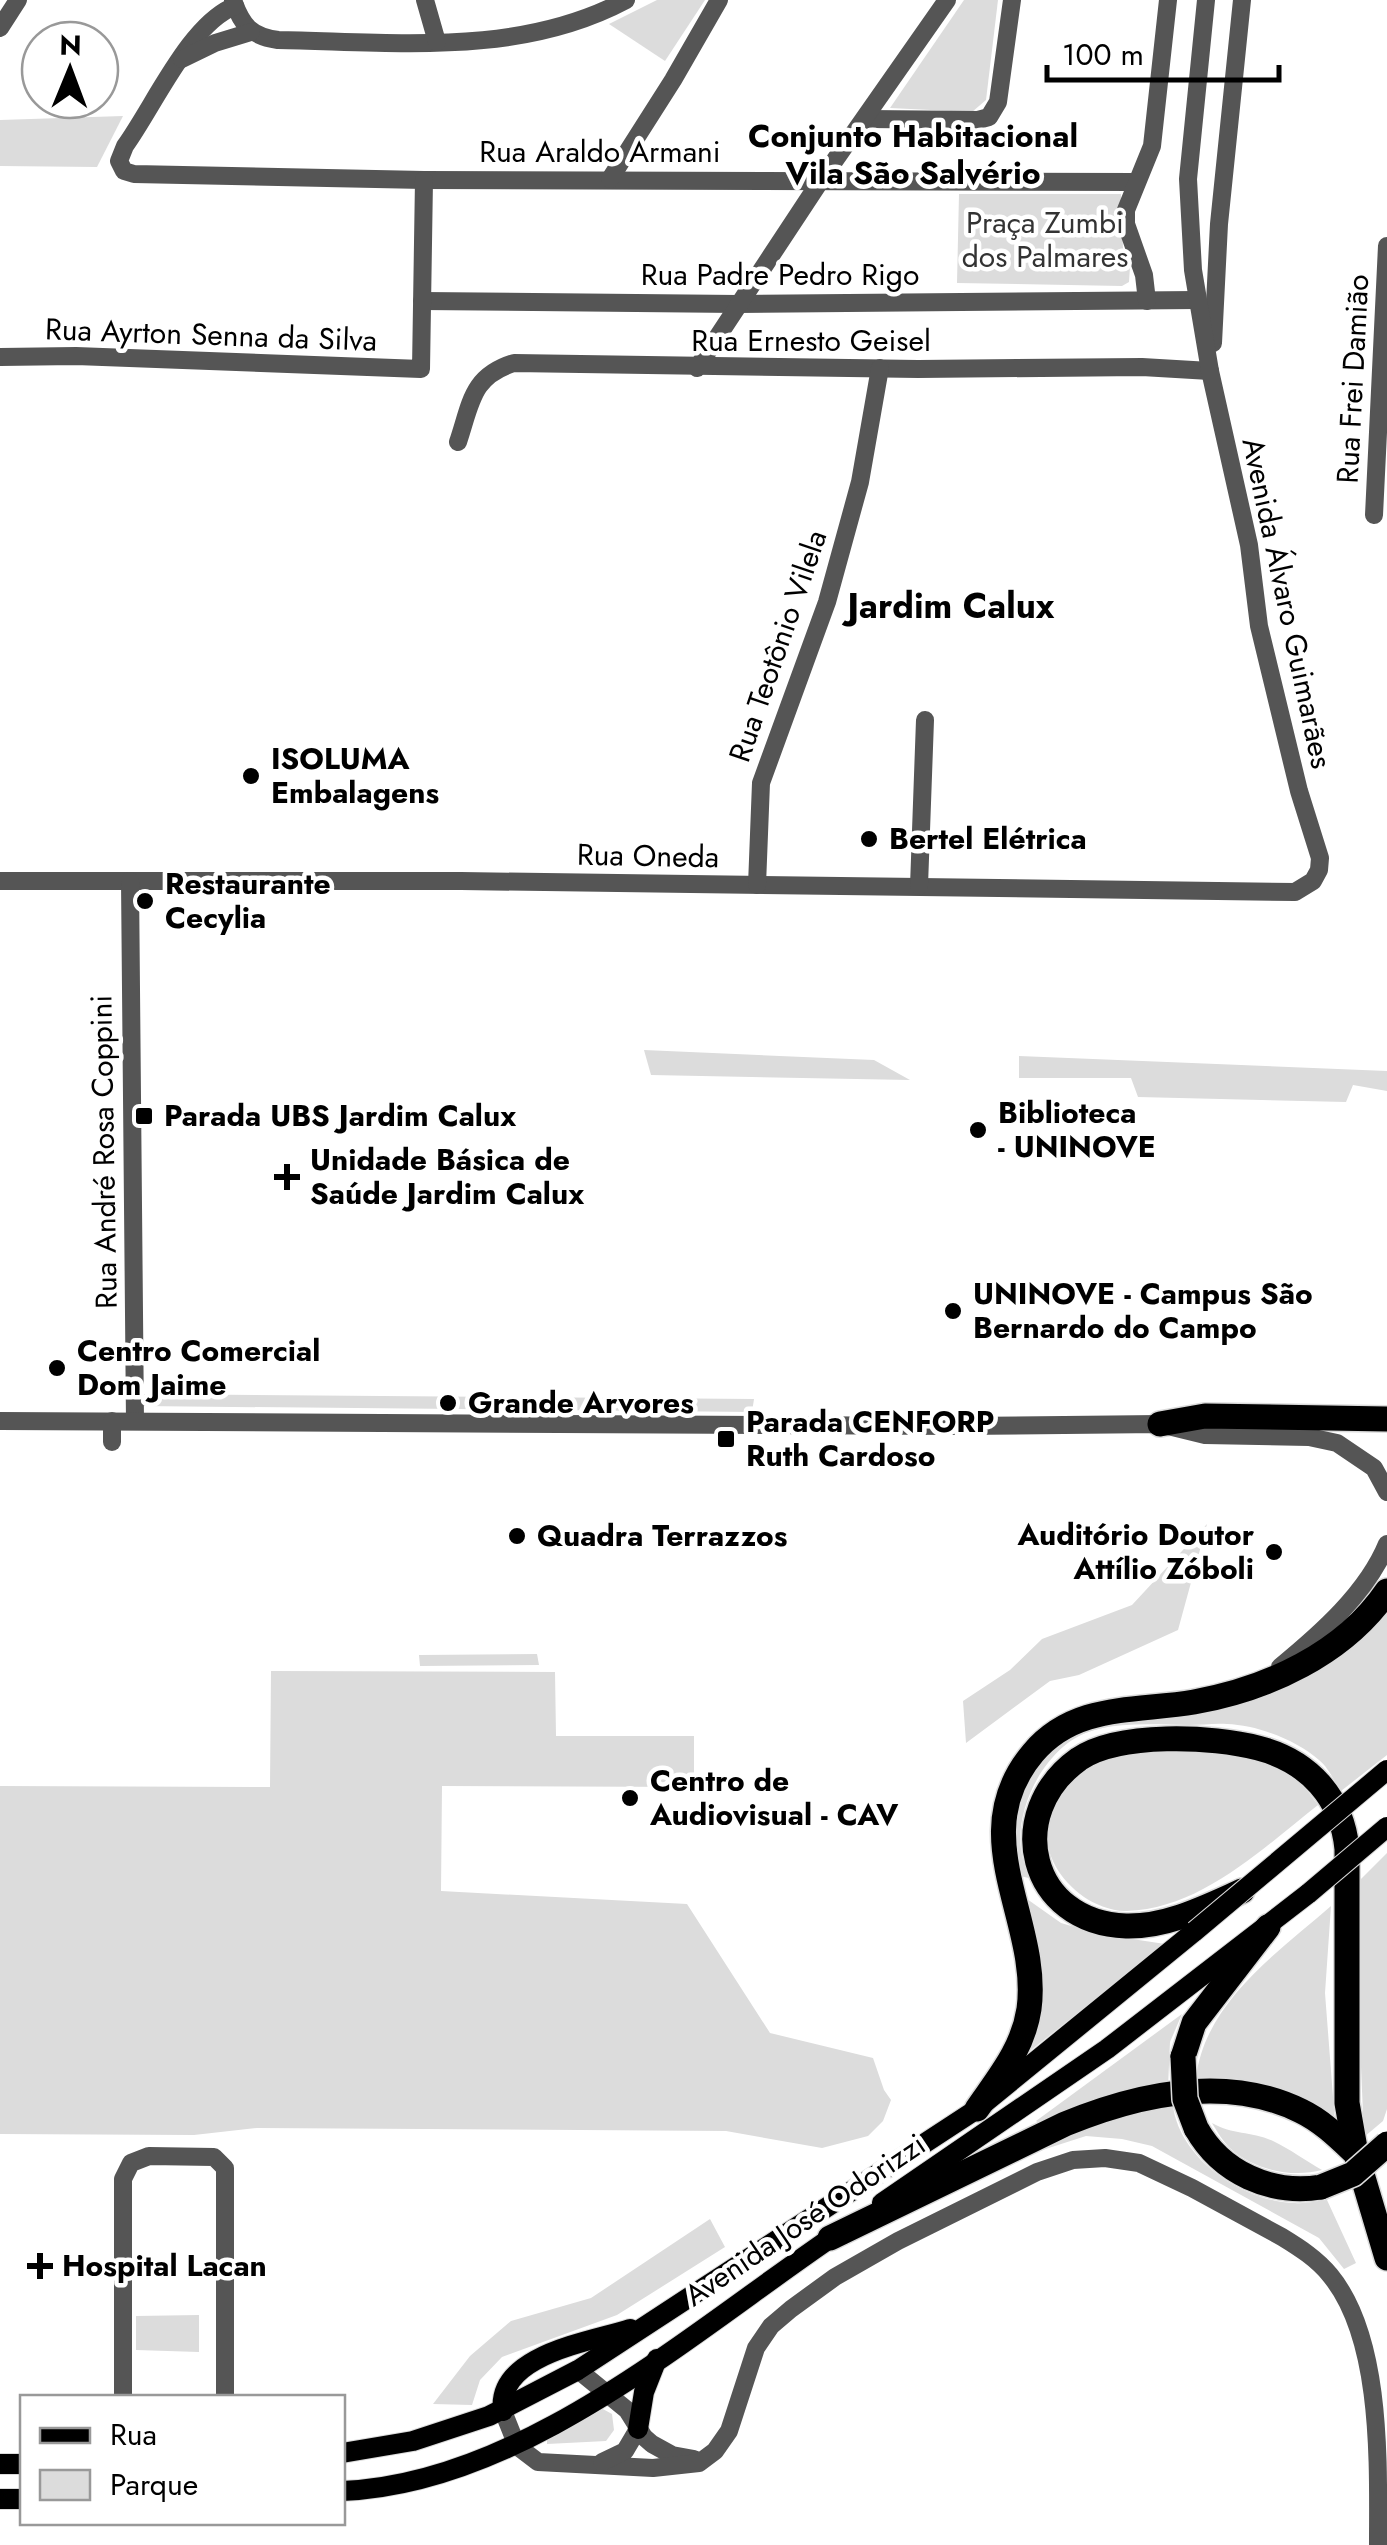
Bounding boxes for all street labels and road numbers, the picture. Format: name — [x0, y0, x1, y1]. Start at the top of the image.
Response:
street label: Rua Araldo Armani — [479, 130, 721, 173]
street label: Rua Padre Pedro Rigo — [641, 253, 919, 296]
street label: Rua Frei Damião — [1326, 273, 1379, 485]
street label: Rua Ayrton Senna da Silva — [44, 307, 378, 362]
street label: Rua Ernesto Geisel — [691, 319, 931, 362]
street label: Avenida Álvaro Guimarães — [1231, 434, 1344, 772]
street label: Rua Teotônio Vilela — [718, 524, 837, 768]
street label: Rua Oneda — [576, 833, 720, 878]
street label: Rua André Rosa Coppini — [79, 995, 128, 1309]
street label: Avenida José Odorizzi — [676, 2123, 934, 2316]

